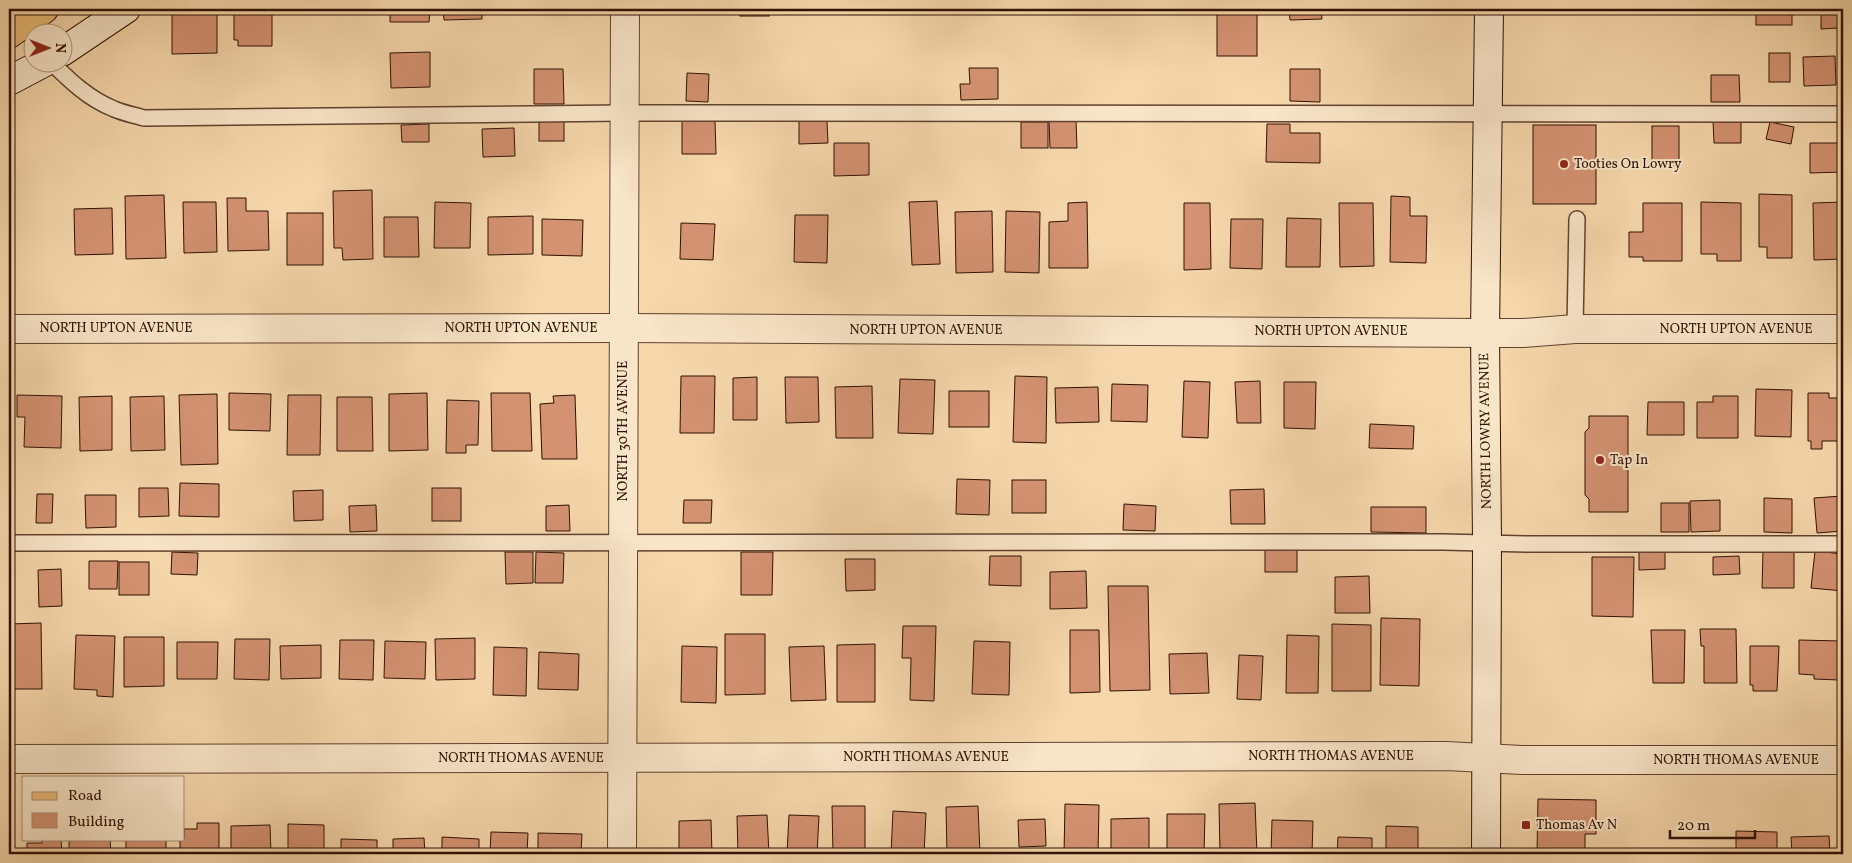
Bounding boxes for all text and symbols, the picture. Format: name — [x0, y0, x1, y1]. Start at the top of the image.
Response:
north arrow — [22, 22, 72, 72]
text: N — [50, 43, 69, 53]
place label: Tooties On Lowry — [1574, 155, 1682, 174]
marker: Tooties On Lowry — [1558, 158, 1570, 170]
street label: NORTH UPTON AVENUE — [39, 319, 193, 338]
street label: NORTH UPTON AVENUE — [444, 319, 598, 338]
street label: NORTH UPTON AVENUE — [1659, 320, 1813, 339]
street label: NORTH UPTON AVENUE — [849, 321, 1003, 340]
street label: NORTH UPTON AVENUE — [1254, 322, 1408, 341]
street label: NORTH LOWRY AVENUE — [1475, 353, 1497, 509]
street label: NORTH 30TH AVENUE — [614, 361, 633, 501]
place label: Tap In — [1610, 451, 1648, 470]
marker: Tap In — [1594, 454, 1606, 466]
street label: NORTH THOMAS AVENUE — [1248, 747, 1414, 766]
street label: NORTH THOMAS AVENUE — [843, 748, 1009, 767]
street label: NORTH THOMAS AVENUE — [438, 749, 604, 768]
street label: NORTH THOMAS AVENUE — [1653, 751, 1819, 770]
legend — [22, 776, 185, 840]
text: Road — [68, 786, 102, 807]
scale bar — [1670, 808, 1754, 840]
text: Building — [68, 812, 125, 833]
place label: Thomas Av N — [1536, 816, 1617, 835]
text: 20 m — [1677, 816, 1710, 837]
marker: Thomas Av N — [1520, 819, 1532, 831]

